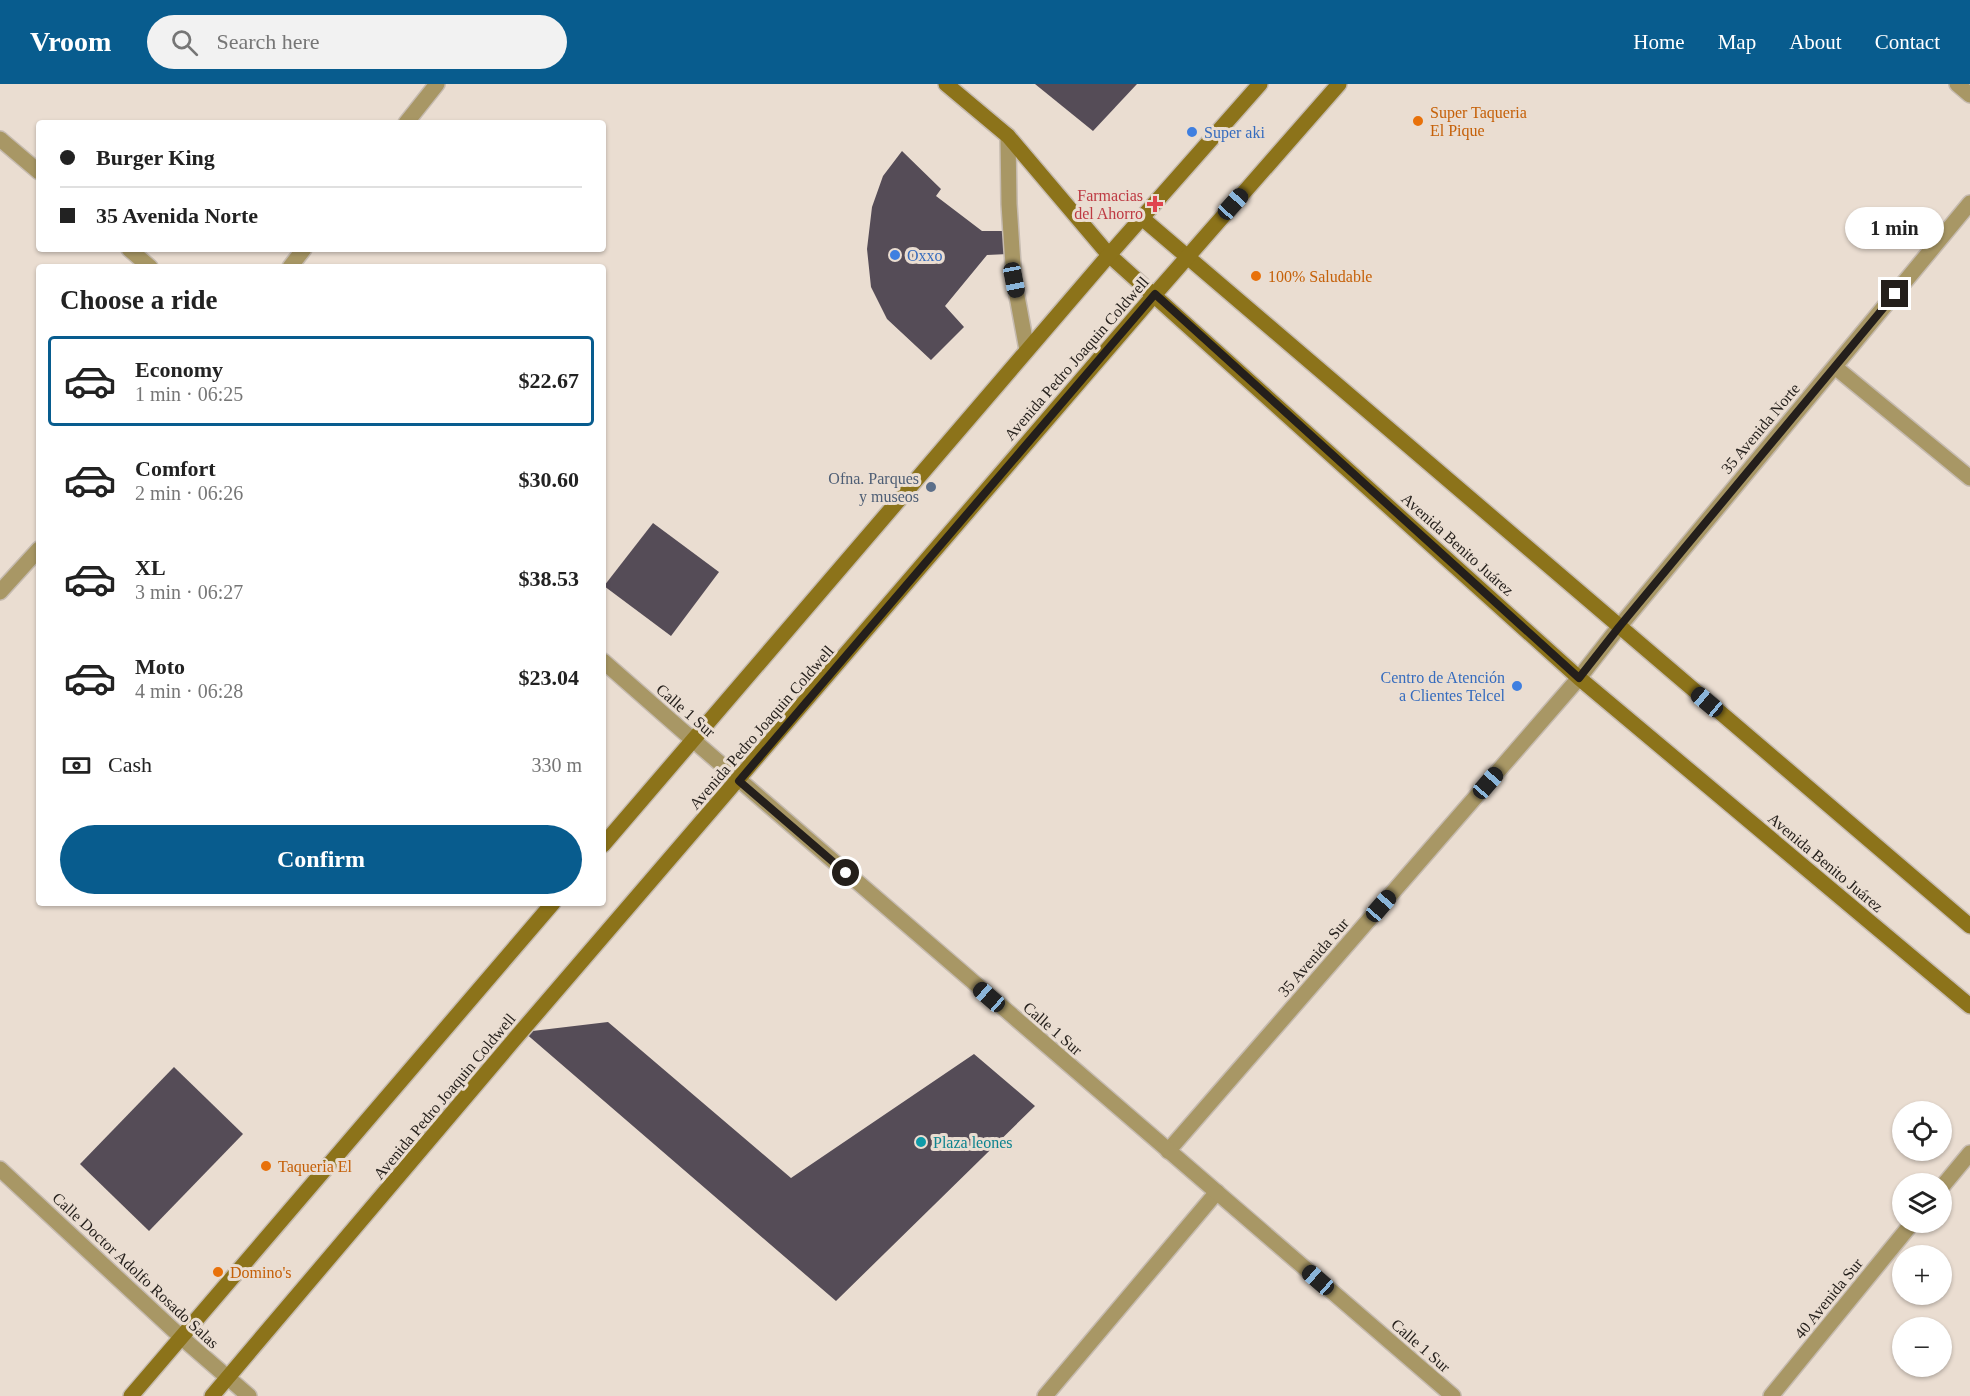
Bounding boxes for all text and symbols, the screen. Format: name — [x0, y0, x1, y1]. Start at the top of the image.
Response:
search box — [147, 15, 567, 69]
text: Vroom — [30, 26, 111, 57]
icon: search — [168, 26, 201, 59]
text: Search here — [216, 29, 320, 54]
text: Home — [1633, 30, 1685, 54]
text: Map — [1718, 30, 1756, 54]
text: About — [1789, 30, 1842, 54]
text: Contact — [1875, 30, 1940, 54]
place label: Super Taqueria El Pique — [1430, 104, 1527, 140]
marker: Super Taqueria El Pique — [1411, 114, 1425, 128]
place label: Super aki — [1204, 124, 1265, 142]
marker: Super aki — [1185, 125, 1199, 139]
text: Burger King — [96, 145, 215, 170]
car — [1214, 185, 1252, 223]
place label: Farmacias del Ahorro — [1074, 187, 1143, 222]
marker: Farmacias del Ahorro — [1148, 197, 1162, 211]
text: 35 Avenida Norte — [96, 203, 258, 228]
callout: 1 min — [1846, 207, 1944, 249]
text: 1 min — [1870, 217, 1919, 239]
place label: Oxxo — [907, 247, 943, 264]
marker: Oxxo — [888, 248, 902, 262]
car — [1002, 261, 1026, 299]
place label: 100% Saludable — [1268, 268, 1372, 285]
marker: 100% Saludable — [1249, 269, 1263, 283]
street label: Avenida Pedro Joaquin Coldwell — [1001, 273, 1153, 444]
route end — [1881, 280, 1908, 307]
text: Choose a ride — [60, 285, 218, 315]
icon: car — [63, 354, 117, 408]
text: Economy — [135, 357, 223, 382]
text: $22.67 — [519, 368, 579, 393]
street label: 35 Avenida Norte — [1718, 380, 1803, 477]
text: 1 min · 06:25 — [135, 383, 243, 405]
icon: car — [63, 453, 117, 507]
text: Comfort — [135, 456, 216, 481]
text: $30.60 — [519, 467, 579, 492]
place label: Ofna. Parques y museos — [828, 470, 919, 506]
marker: Ofna. Parques y museos — [924, 480, 938, 494]
text: 2 min · 06:26 — [135, 482, 243, 504]
street label: Avenida Benito Juárez — [1398, 490, 1517, 599]
icon: car — [63, 552, 117, 606]
text: XL — [135, 555, 166, 580]
text: $38.53 — [519, 566, 579, 591]
text: 3 min · 06:27 — [135, 581, 243, 603]
street label: Avenida Pedro Joaquin Coldwell — [686, 642, 838, 813]
icon: car — [63, 651, 117, 705]
text: Moto — [135, 654, 185, 679]
text: $23.04 — [519, 665, 579, 690]
place label: Centro de Atención a Clientes Telcel — [1381, 669, 1506, 704]
marker: Centro de Atención a Clientes Telcel — [1510, 679, 1524, 693]
text: 4 min · 06:28 — [135, 680, 243, 702]
street label: Calle 1 Sur — [653, 680, 719, 741]
car — [1687, 684, 1727, 720]
icon: cash — [60, 749, 93, 782]
text: Cash — [108, 752, 152, 777]
text: 330 m — [531, 754, 582, 776]
car — [1469, 764, 1507, 802]
street label: Avenida Benito Juárez — [1765, 809, 1887, 915]
button: Confirm — [60, 825, 582, 894]
route start — [832, 859, 859, 886]
car — [1362, 887, 1400, 925]
street label: 35 Avenida Sur — [1275, 914, 1352, 1000]
car — [970, 978, 1008, 1016]
street label: Calle 1 Sur — [1020, 998, 1086, 1059]
street label: Avenida Pedro Joaquin Coldwell — [370, 1010, 520, 1183]
map controls — [1892, 1101, 1952, 1377]
button: locate — [1892, 1101, 1952, 1161]
place label: Plaza leones — [933, 1134, 1013, 1151]
marker: Plaza leones — [914, 1135, 928, 1149]
place label: Taqueria El — [278, 1158, 353, 1176]
marker: Taqueria El — [259, 1159, 273, 1173]
button: layers — [1892, 1173, 1952, 1233]
street label: Calle Doctor Adolfo Rosado Salas — [49, 1189, 222, 1352]
button: + — [1892, 1245, 1952, 1305]
street label: 40 Avenida Sur — [1791, 1254, 1866, 1342]
car — [1299, 1261, 1337, 1299]
place label: Domino's — [230, 1264, 292, 1281]
marker: Domino's — [211, 1265, 225, 1279]
street label: Calle 1 Sur — [1388, 1315, 1454, 1376]
button: − — [1892, 1317, 1952, 1377]

